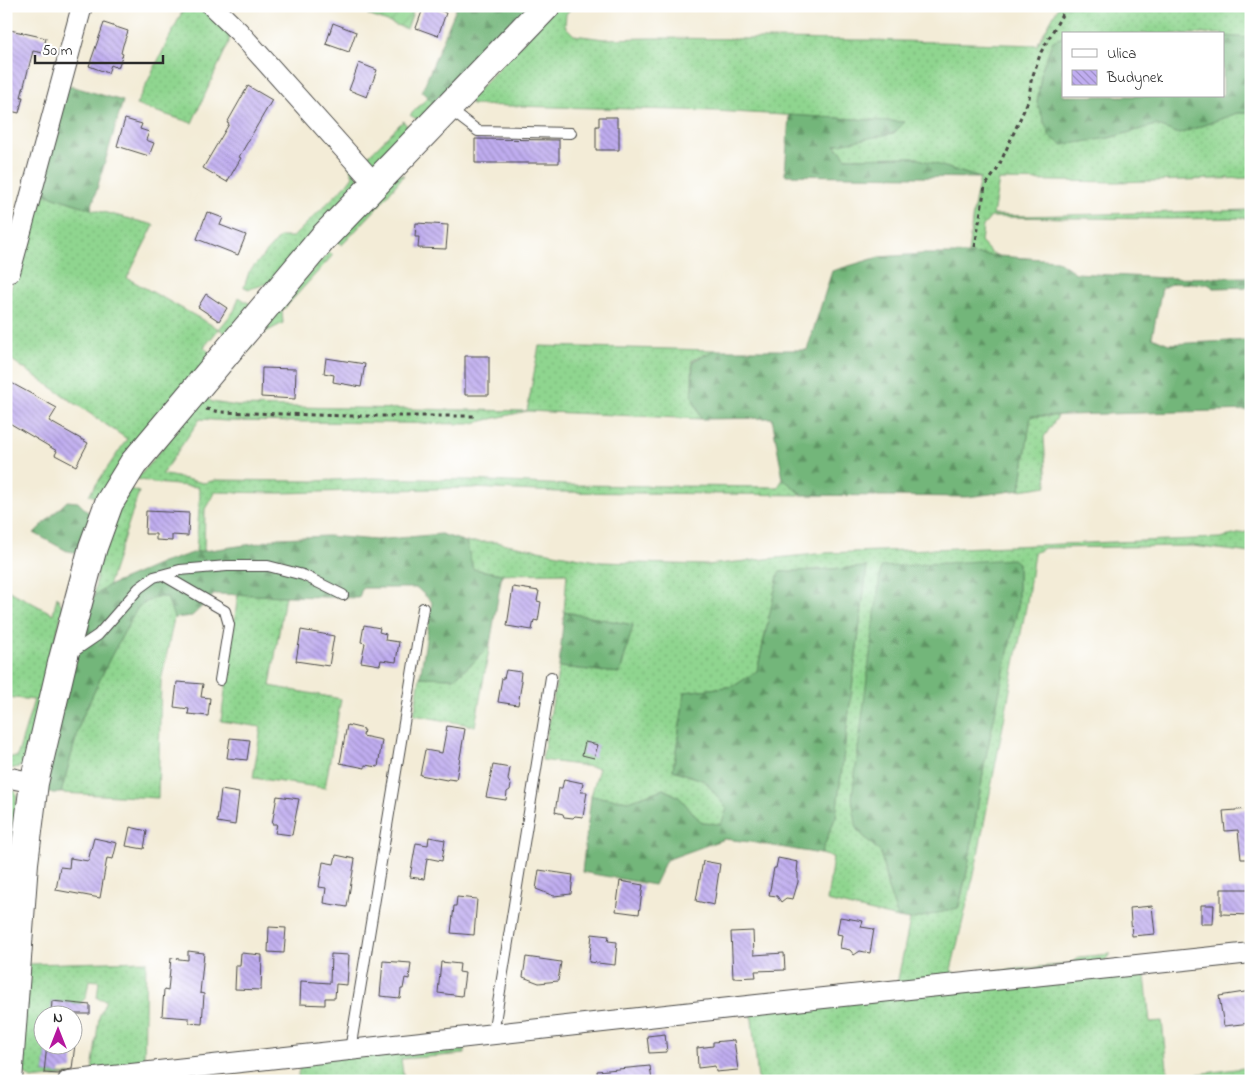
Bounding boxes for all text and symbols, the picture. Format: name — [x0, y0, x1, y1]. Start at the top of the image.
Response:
scale bar — [35, 32, 162, 64]
legend — [1062, 32, 1224, 98]
text: 50 m — [42, 40, 73, 62]
text: Ulica — [1107, 43, 1136, 65]
text: Budynek — [1106, 67, 1164, 90]
north arrow — [32, 1004, 82, 1054]
text: N — [53, 1008, 63, 1029]

